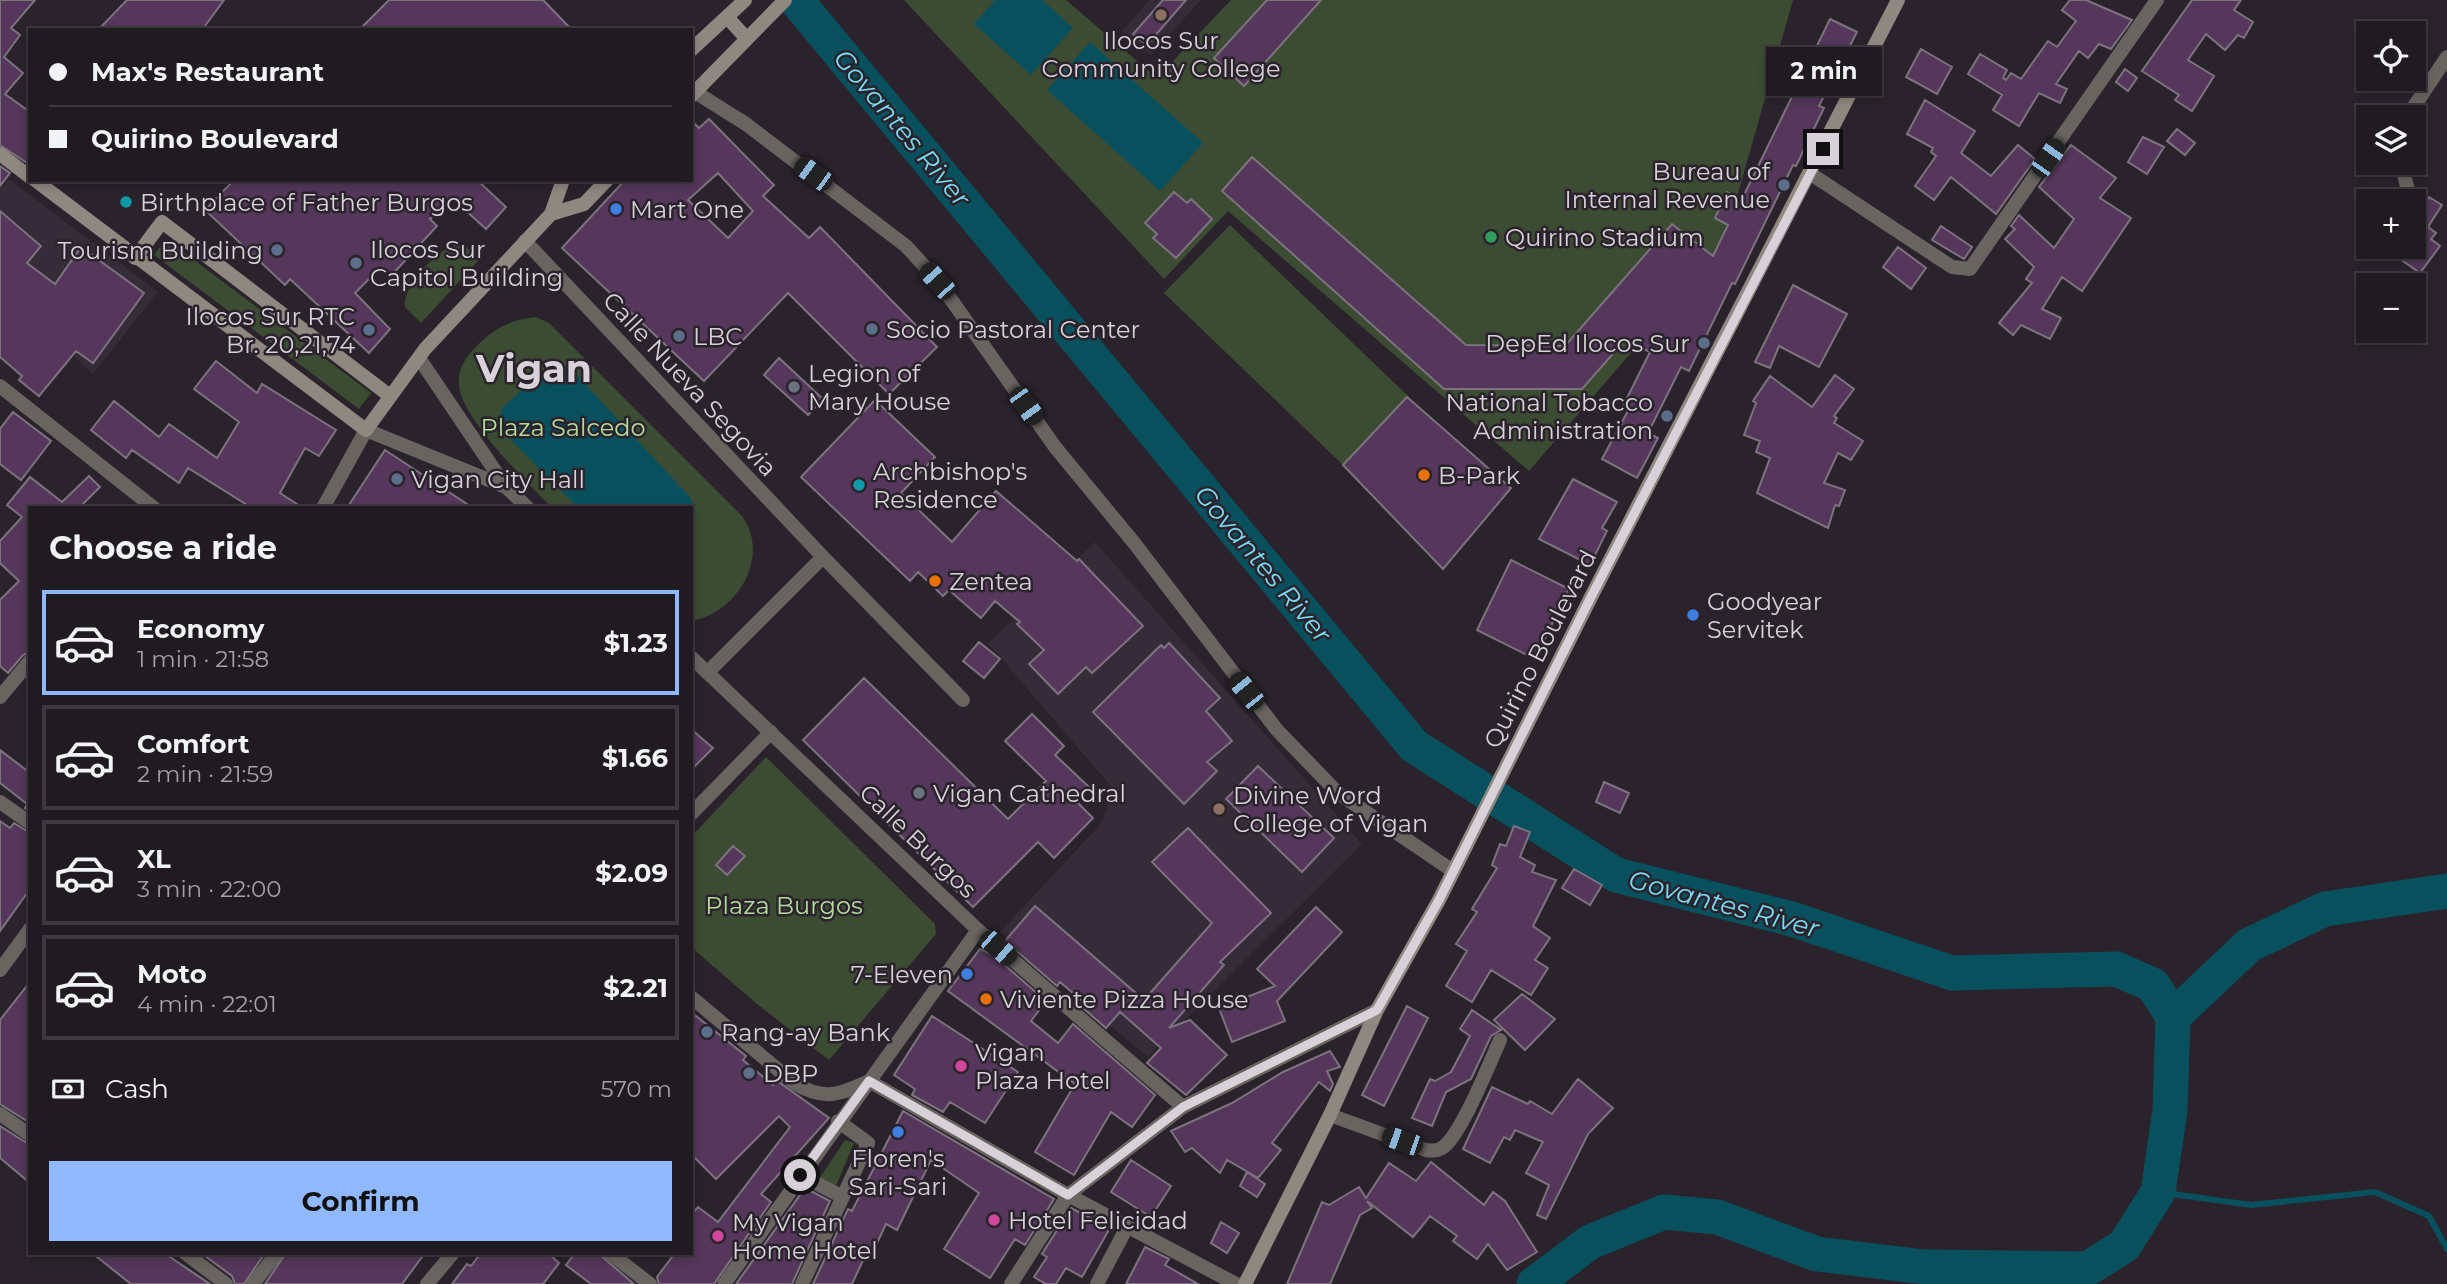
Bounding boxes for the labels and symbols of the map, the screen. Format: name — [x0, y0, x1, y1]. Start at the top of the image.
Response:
marker: Ilocos Sur Community College — [1153, 7, 1169, 23]
place label: Ilocos Sur Community College — [1041, 26, 1281, 83]
water label: Govantes River — [827, 43, 978, 214]
callout: 2 min — [1765, 47, 1881, 96]
route end — [1807, 133, 1839, 165]
car — [2028, 135, 2069, 181]
car — [790, 153, 837, 195]
place label: Bureau of Internal Revenue — [1565, 157, 1771, 214]
marker: Bureau of Internal Revenue — [1776, 177, 1792, 193]
place label: Birthplace of Father Burgos — [140, 188, 473, 217]
marker: Birthplace of Father Burgos — [118, 194, 134, 210]
place label: Mart One — [630, 195, 744, 224]
marker: Mart One — [608, 201, 624, 217]
place label: Quirino Stadium — [1505, 223, 1704, 252]
marker: Quirino Stadium — [1483, 229, 1499, 245]
place label: Ilocos Sur Capitol Building — [370, 235, 563, 292]
place label: Tourism Building — [57, 236, 263, 265]
marker: Tourism Building — [269, 242, 285, 258]
marker: Ilocos Sur Capitol Building — [348, 255, 364, 271]
car — [916, 258, 959, 304]
street label: Calle Nueva Segovia — [597, 286, 783, 482]
place label: Ilocos Sur RTC Br. 20,21,74 — [185, 302, 355, 359]
place label: Socio Pastoral Center — [886, 315, 1140, 344]
marker: Socio Pastoral Center — [864, 321, 880, 337]
marker: Ilocos Sur RTC Br. 20,21,74 — [361, 322, 377, 338]
place label: LBC — [693, 322, 742, 351]
marker: LBC — [671, 328, 687, 344]
place label: DepEd Ilocos Sur — [1485, 329, 1690, 358]
marker: DepEd Ilocos Sur — [1696, 335, 1712, 351]
district label: Vigan — [475, 345, 592, 392]
place label: Legion of Mary House — [808, 359, 951, 416]
marker: Legion of Mary House — [786, 379, 802, 395]
car — [1006, 383, 1047, 429]
place label: National Tobacco Administration — [1445, 388, 1653, 445]
marker: National Tobacco Administration — [1659, 408, 1675, 424]
park label: Plaza Salcedo — [480, 413, 646, 442]
place label: Archbishop's Residence — [873, 457, 1027, 514]
place label: B-Park — [1438, 461, 1521, 490]
place label: Vigan City Hall — [411, 465, 585, 494]
marker: B-Park — [1416, 467, 1432, 483]
marker: Vigan City Hall — [389, 471, 405, 487]
marker: Archbishop's Residence — [851, 477, 867, 493]
water label: Govantes River — [1188, 479, 1339, 650]
street label: Quirino Boulevard — [1477, 545, 1603, 753]
place label: Zentea — [949, 567, 1033, 596]
marker: Zentea — [927, 573, 943, 589]
place label: Goodyear Servitek — [1707, 587, 1822, 644]
marker: Goodyear Servitek — [1685, 607, 1701, 623]
car — [1225, 668, 1268, 714]
street label: Calle Burgos — [853, 778, 983, 904]
place label: Vigan Cathedral — [933, 779, 1126, 808]
place label: Divine Word College of Vigan — [1233, 781, 1428, 838]
marker: Vigan Cathedral — [911, 785, 927, 801]
marker: Divine Word College of Vigan — [1211, 801, 1227, 817]
water label: Govantes River — [1625, 863, 1823, 945]
park label: Plaza Burgos — [705, 891, 863, 920]
car — [976, 926, 1021, 970]
place label: 7-Eleven — [851, 960, 953, 989]
marker: 7-Eleven — [959, 966, 975, 982]
place label: Viviente Pizza House — [1000, 985, 1249, 1014]
marker: Viviente Pizza House — [978, 991, 994, 1007]
place label: Rang-ay Bank — [721, 1018, 891, 1047]
marker: Rang-ay Bank — [699, 1024, 715, 1040]
place label: Vigan Plaza Hotel — [975, 1038, 1110, 1095]
marker: Vigan Plaza Hotel — [953, 1058, 969, 1074]
place label: DBP — [763, 1059, 818, 1088]
marker: DBP — [741, 1065, 757, 1081]
marker: Floren's Sari-Sari — [890, 1124, 906, 1140]
car — [1379, 1124, 1426, 1158]
place label: Floren's Sari-Sari — [849, 1144, 947, 1201]
route start — [784, 1159, 816, 1191]
place label: Hotel Felicidad — [1008, 1206, 1188, 1235]
place label: My Vigan Home Hotel — [732, 1208, 878, 1265]
marker: Hotel Felicidad — [986, 1212, 1002, 1228]
marker: My Vigan Home Hotel — [710, 1228, 726, 1244]

